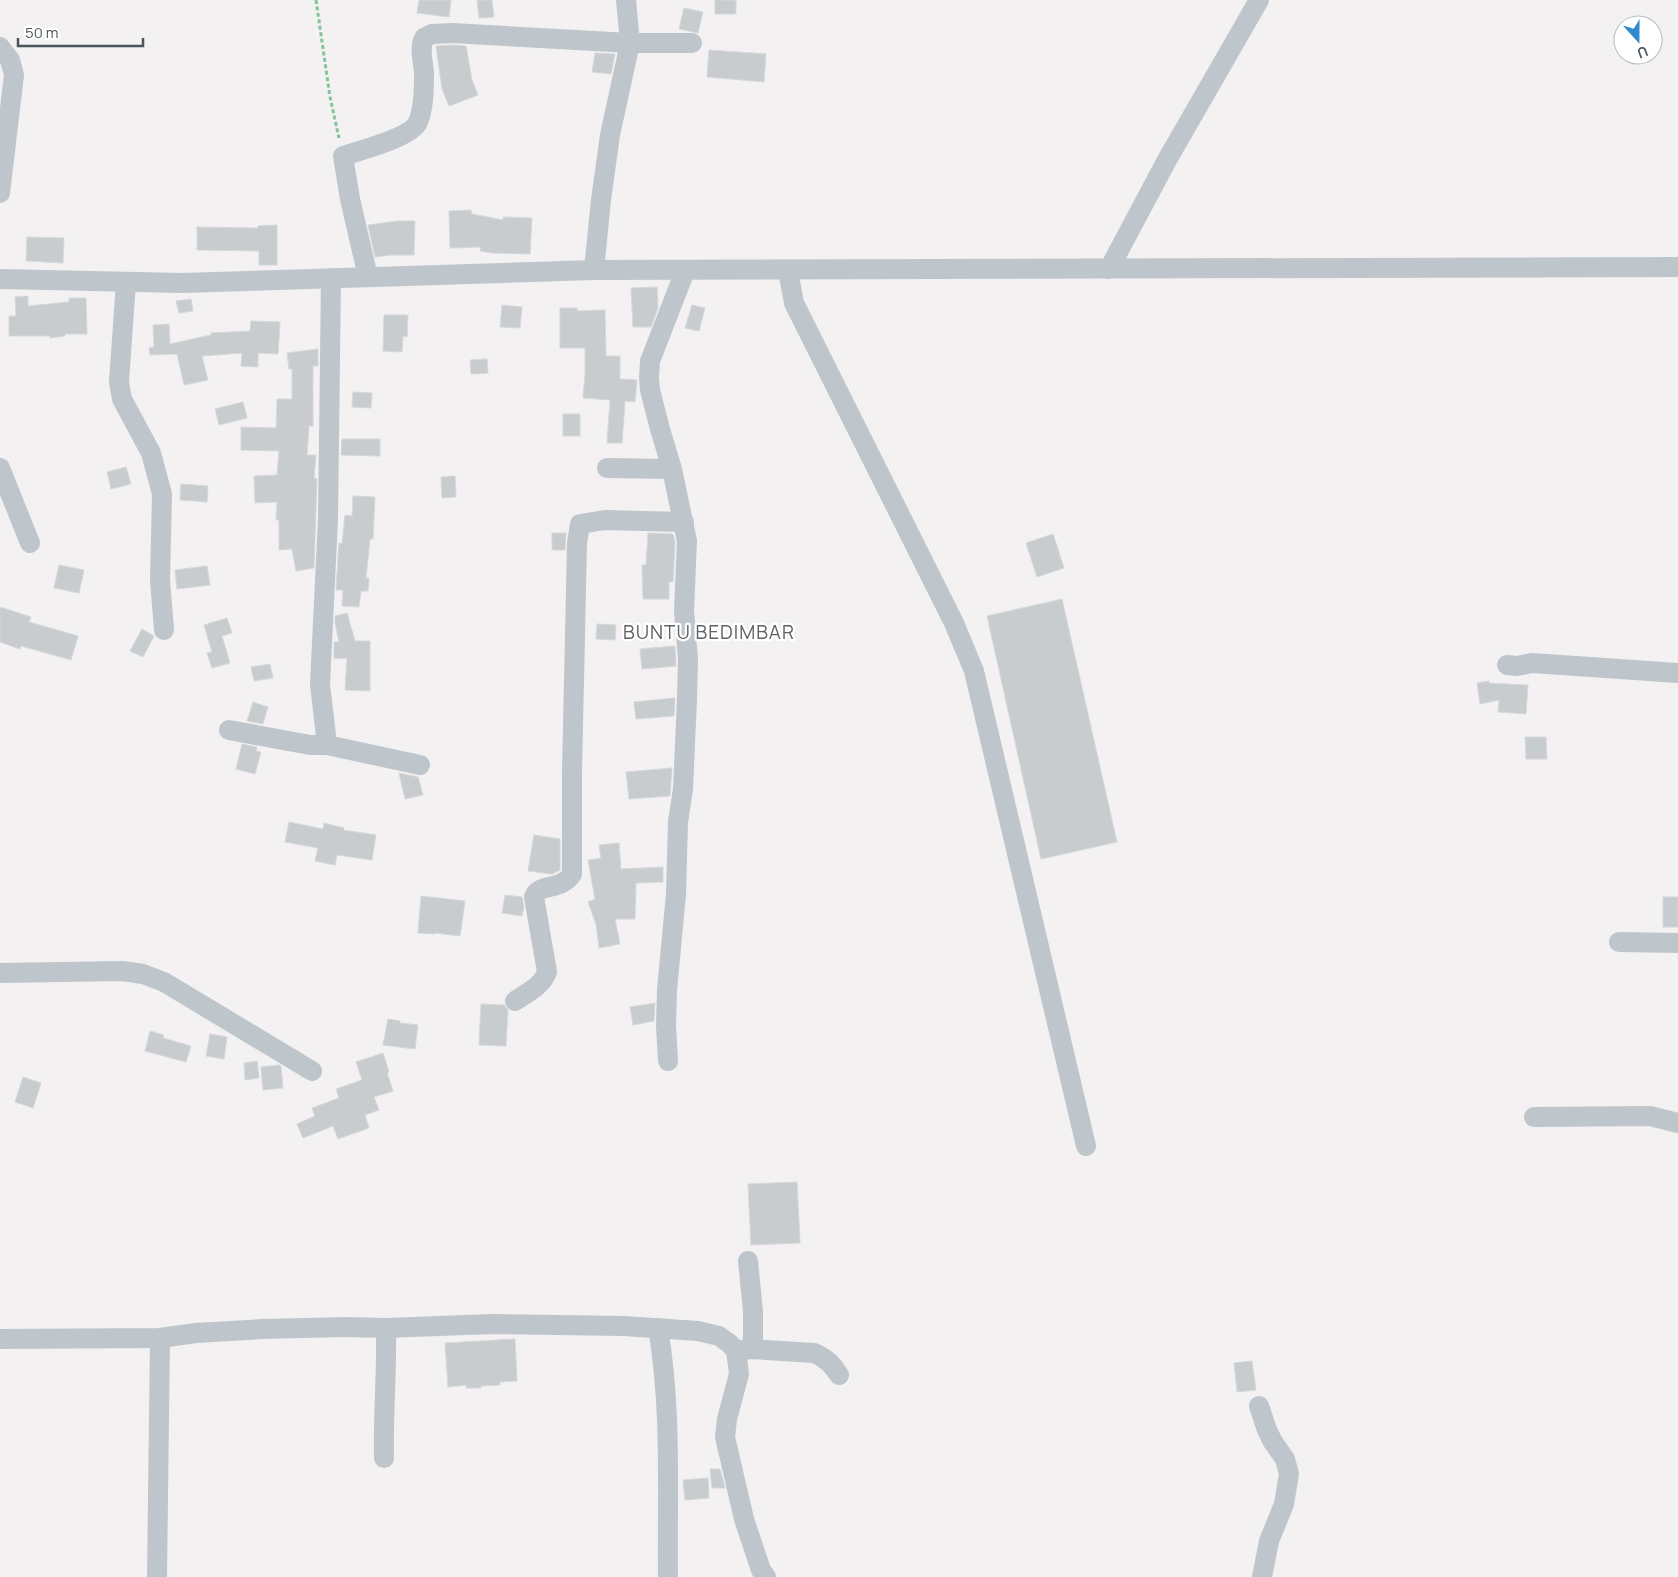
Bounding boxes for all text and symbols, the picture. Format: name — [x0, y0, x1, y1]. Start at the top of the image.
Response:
scale bar — [18, 15, 142, 47]
north arrow — [1613, 15, 1663, 65]
text: 50 m — [25, 22, 59, 43]
text: U — [1635, 42, 1651, 63]
district label: BUNTU BEDIMBAR — [623, 619, 795, 645]

